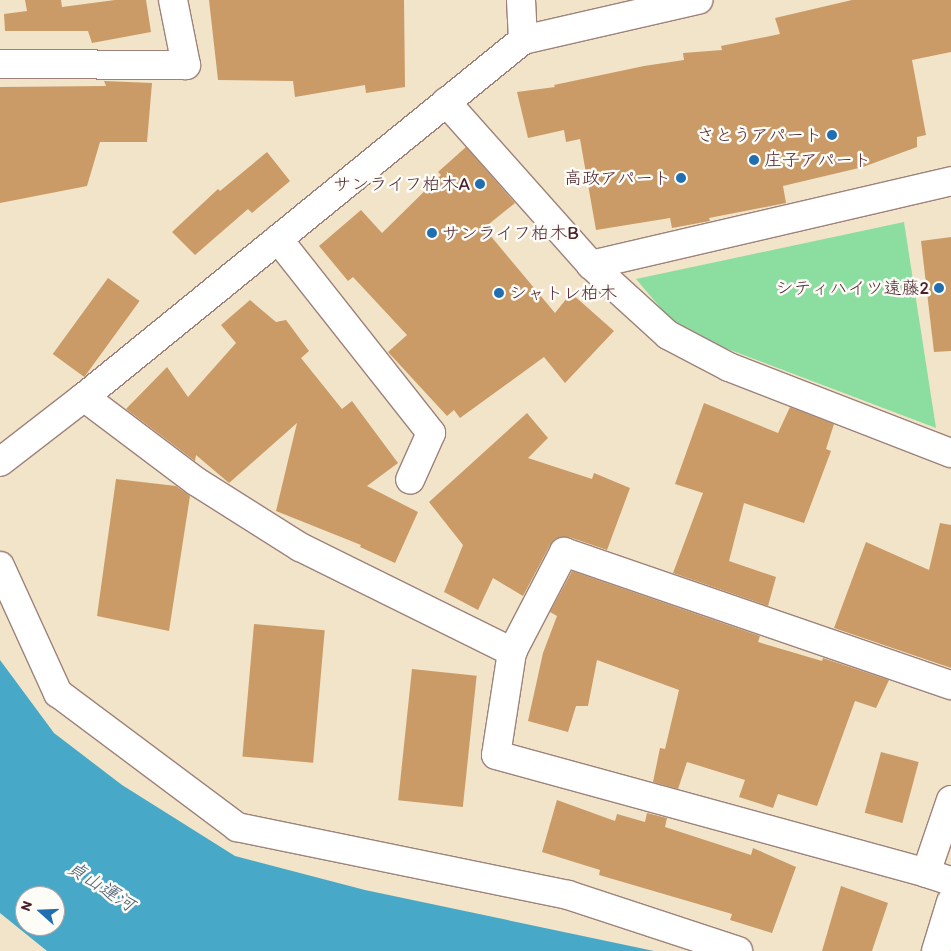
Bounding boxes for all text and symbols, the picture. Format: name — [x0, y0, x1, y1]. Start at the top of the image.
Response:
place label: さとうアパート — [696, 124, 822, 146]
marker: さとうアパート — [826, 129, 838, 141]
place label: 庄子アパート — [764, 149, 872, 171]
marker: 庄子アパート — [748, 154, 760, 166]
place label: 高政アパート — [563, 167, 671, 189]
marker: 高政アパート — [675, 172, 687, 184]
place label: サンライフ柏木A — [332, 173, 470, 195]
marker: サンライフ柏木A — [474, 178, 486, 190]
place label: サンライフ柏木B — [442, 222, 580, 244]
marker: サンライフ柏木B — [426, 227, 438, 239]
place label: シティハイツ遠藤2 — [776, 277, 929, 299]
place label: シャトレ柏木 — [509, 282, 617, 304]
marker: シティハイツ遠藤2 — [933, 282, 945, 294]
marker: シャトレ柏木 — [493, 287, 505, 299]
water label: 貞山運河 — [63, 856, 139, 916]
north arrow — [15, 886, 65, 936]
text: N — [17, 899, 36, 913]

